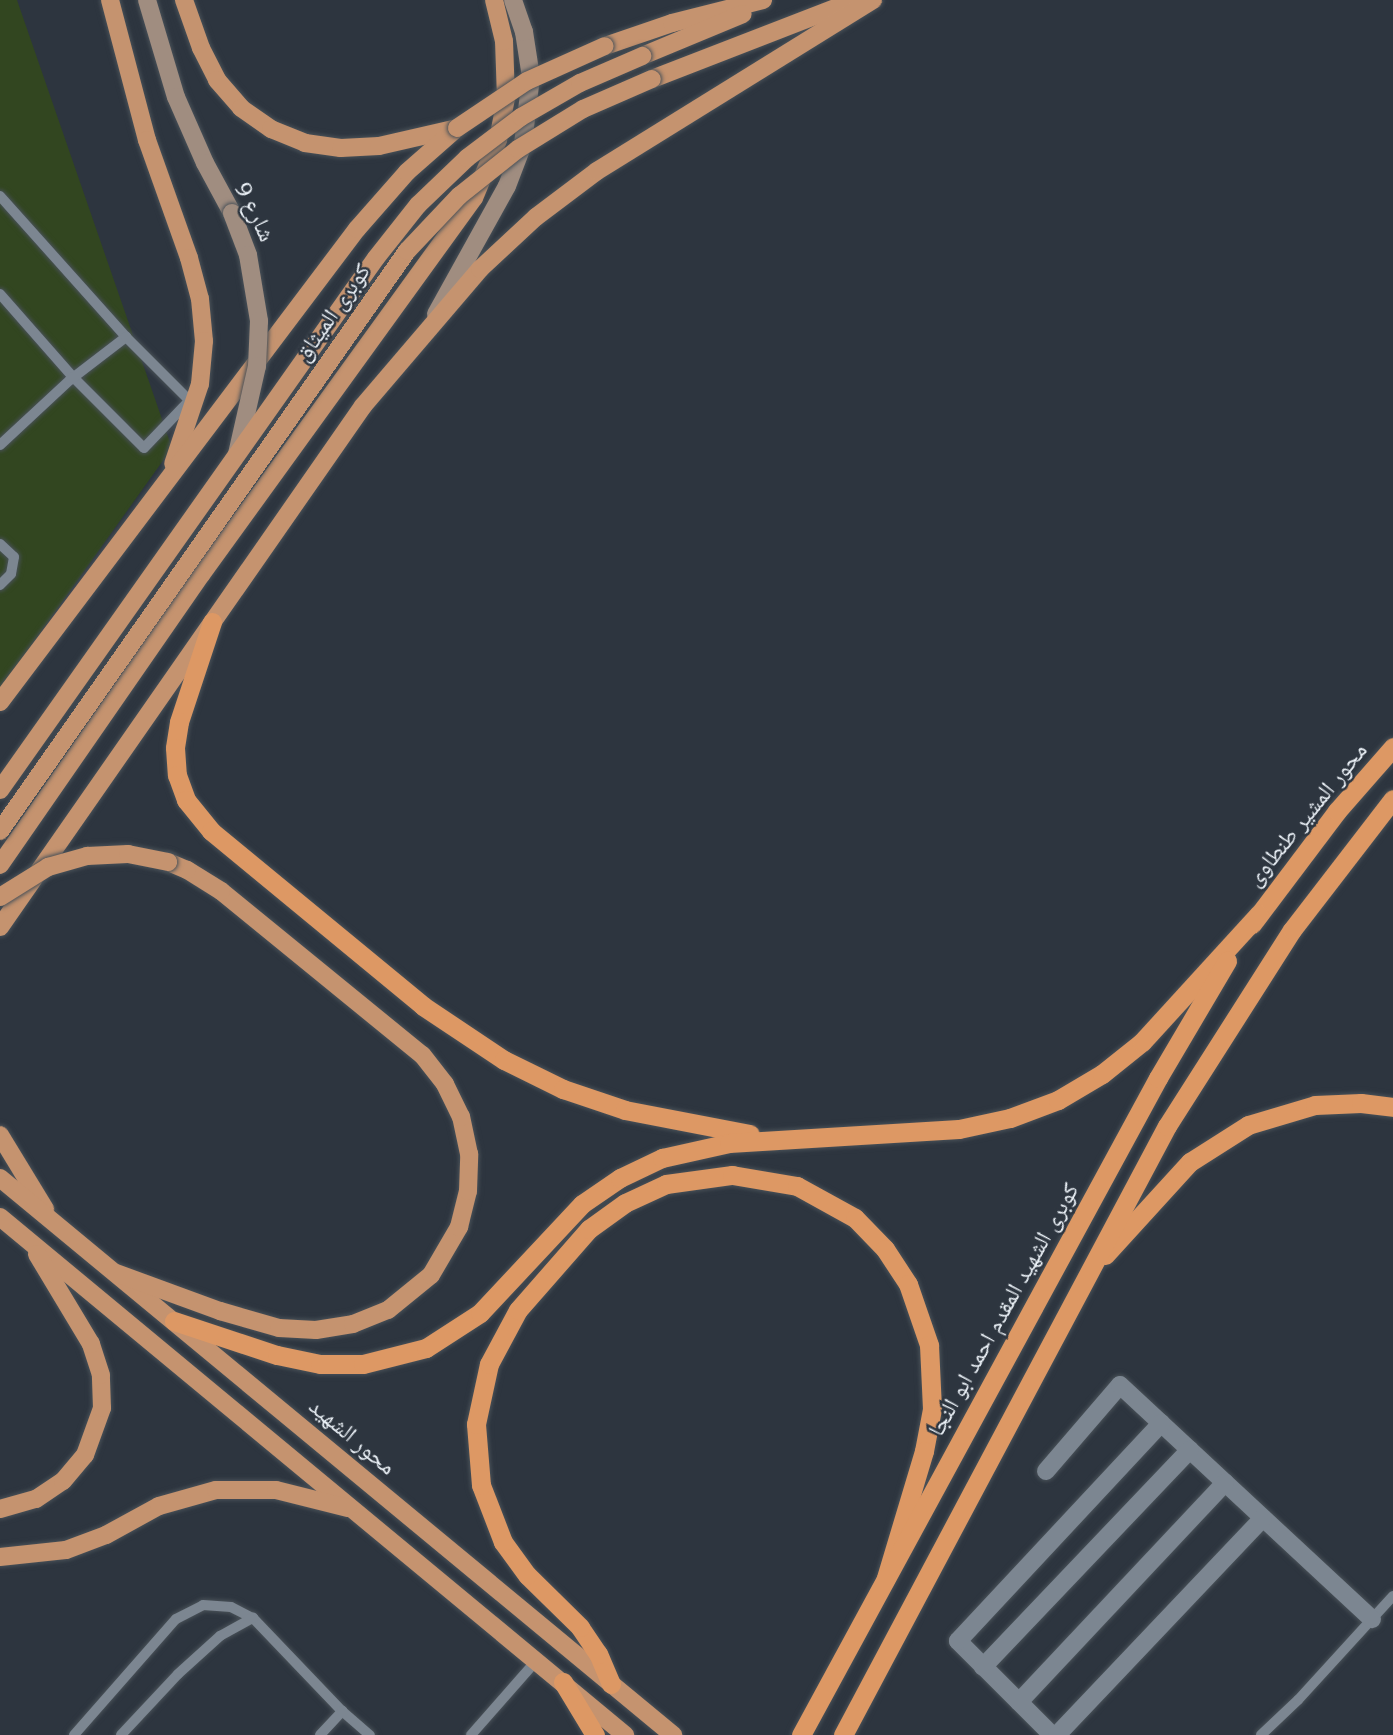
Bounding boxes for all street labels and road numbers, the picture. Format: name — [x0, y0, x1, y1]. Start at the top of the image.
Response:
street label: شارع 9 — [230, 178, 280, 246]
street label: كوبرى الميثاق — [289, 259, 377, 367]
street label: محور المشير طنطاوى — [1241, 738, 1373, 892]
street label: كوبرى الشهيد المقدم احمد ابو النجا — [923, 1179, 1085, 1441]
street label: محور الشهيد — [303, 1393, 401, 1481]

